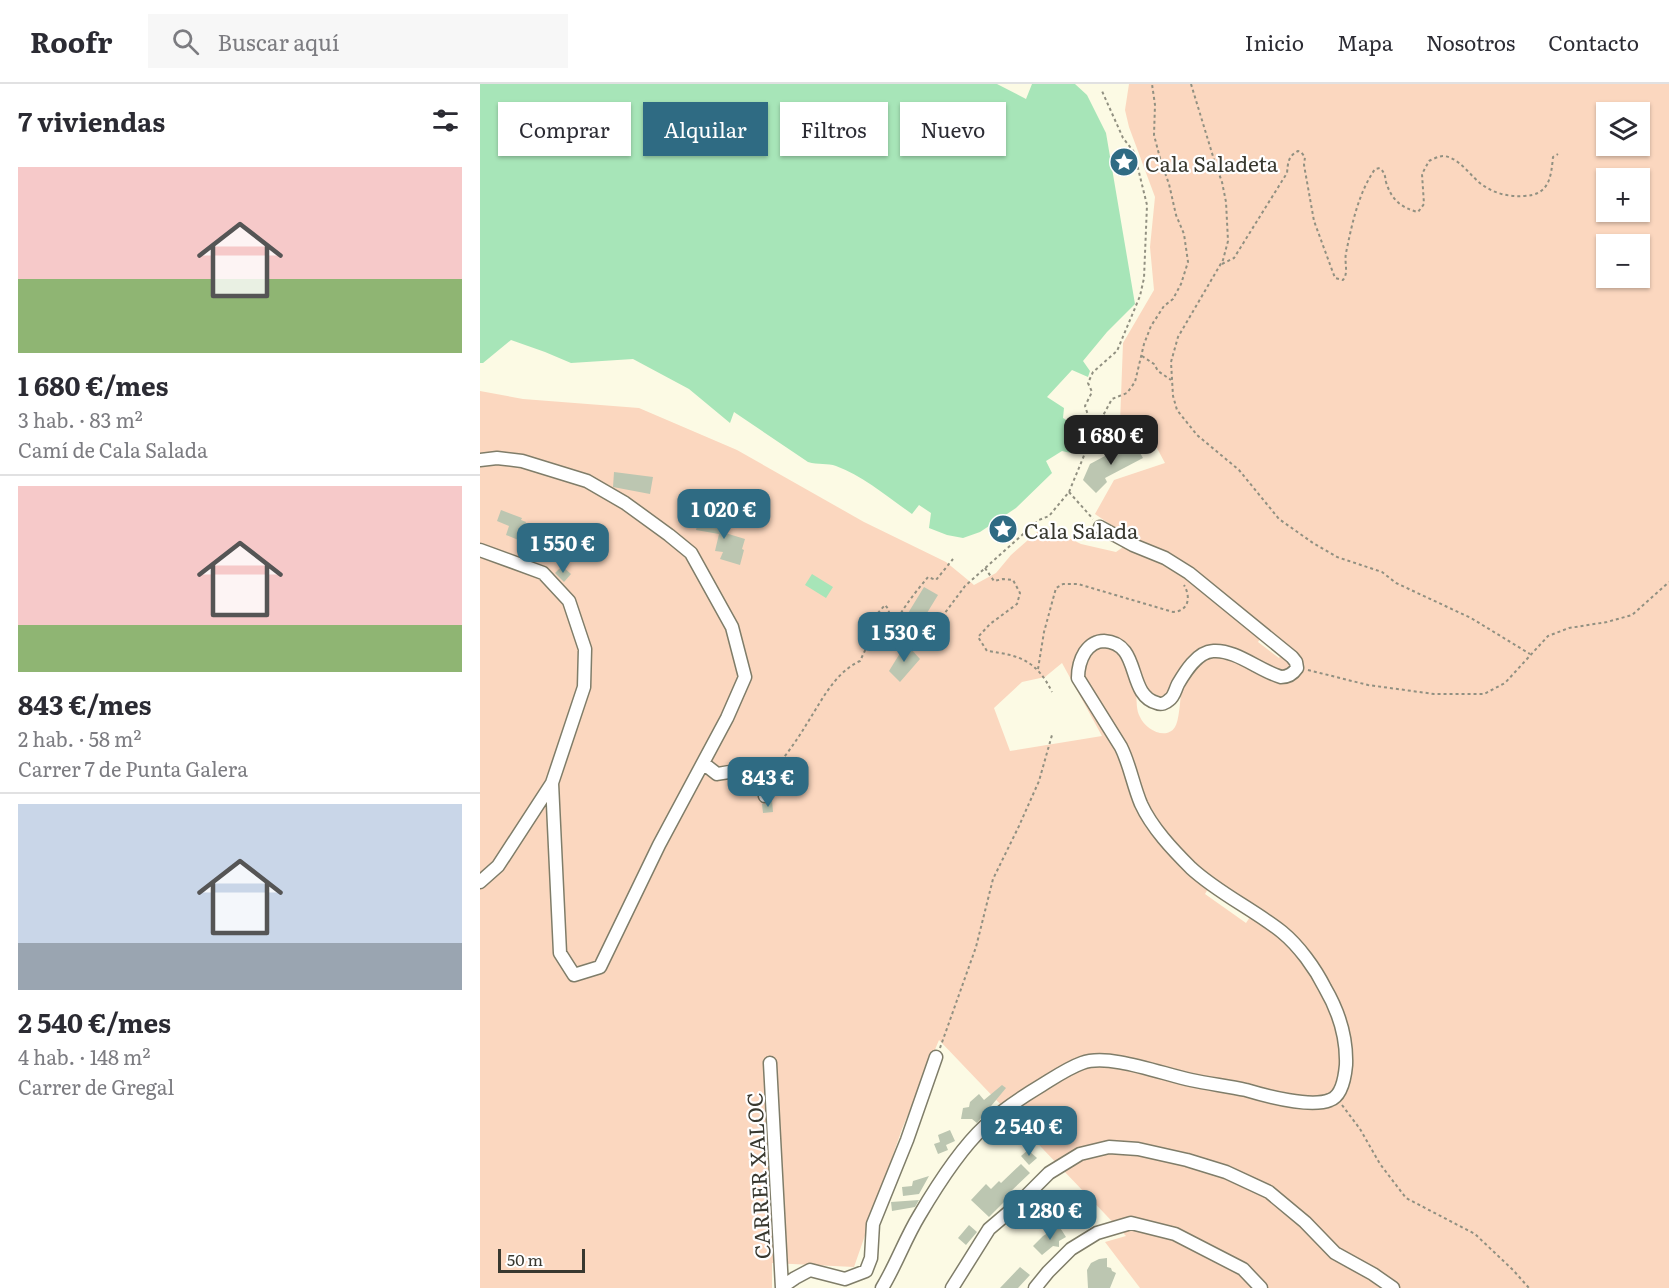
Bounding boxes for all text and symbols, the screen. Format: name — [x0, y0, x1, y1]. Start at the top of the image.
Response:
search box — [148, 14, 568, 68]
text: Roofr — [30, 20, 112, 62]
icon: search — [169, 25, 202, 58]
text: Buscar aquí — [217, 25, 339, 58]
text: Inicio — [1245, 26, 1304, 57]
text: Mapa — [1337, 26, 1393, 57]
text: Nosotros — [1426, 26, 1515, 57]
text: Contacto — [1548, 26, 1639, 57]
text: 7 viviendas — [18, 101, 165, 140]
chip: Comprar — [498, 102, 631, 156]
chip: Alquilar — [643, 102, 768, 156]
chip: Filtros — [780, 102, 888, 156]
chip: Nuevo — [900, 102, 1006, 156]
map controls — [1596, 102, 1650, 288]
button: layers — [1596, 102, 1650, 156]
icon: filters — [429, 104, 462, 137]
place icon: Cala Saladeta — [1108, 146, 1140, 178]
place label: Cala Saladeta — [1145, 147, 1279, 178]
button: + — [1596, 168, 1650, 222]
icon: home — [186, 206, 294, 314]
button: − — [1596, 234, 1650, 288]
text: 1 680 €/mes — [18, 365, 169, 404]
text: 3 hab. · 83 m² — [18, 404, 143, 434]
pin: 1 680 € — [1056, 415, 1166, 466]
text: 1 680 € — [1078, 419, 1144, 449]
text: Camí de Cala Salada — [18, 434, 208, 464]
pin: 1 020 € — [669, 489, 779, 540]
text: 1 020 € — [691, 493, 757, 523]
place icon: Cala Salada — [987, 513, 1019, 545]
place label: Cala Salada — [1024, 514, 1139, 545]
pin: 1 550 € — [508, 523, 618, 574]
icon: home — [186, 525, 294, 633]
text: 1 550 € — [531, 527, 595, 557]
pin: 1 530 € — [849, 612, 959, 663]
text: 1 530 € — [872, 616, 936, 646]
text: 843 €/mes — [18, 684, 152, 723]
text: 2 hab. · 58 m² — [18, 723, 141, 753]
text: Carrer 7 de Punta Galera — [18, 753, 248, 783]
pin: 843 € — [726, 757, 810, 808]
text: 843 € — [742, 761, 794, 791]
icon: home — [186, 843, 294, 951]
text: 2 540 €/mes — [18, 1002, 171, 1041]
text: 4 hab. · 148 m² — [18, 1041, 150, 1071]
text: Carrer de Gregal — [18, 1071, 174, 1101]
street label: CARRER XALOC — [737, 1092, 777, 1260]
pin: 2 540 € — [974, 1106, 1084, 1157]
text: 2 540 € — [995, 1110, 1063, 1140]
pin: 1 280 € — [995, 1190, 1105, 1241]
text: 1 280 € — [1017, 1194, 1083, 1224]
scale bar — [498, 1246, 585, 1274]
text: 50 m — [507, 1247, 543, 1271]

